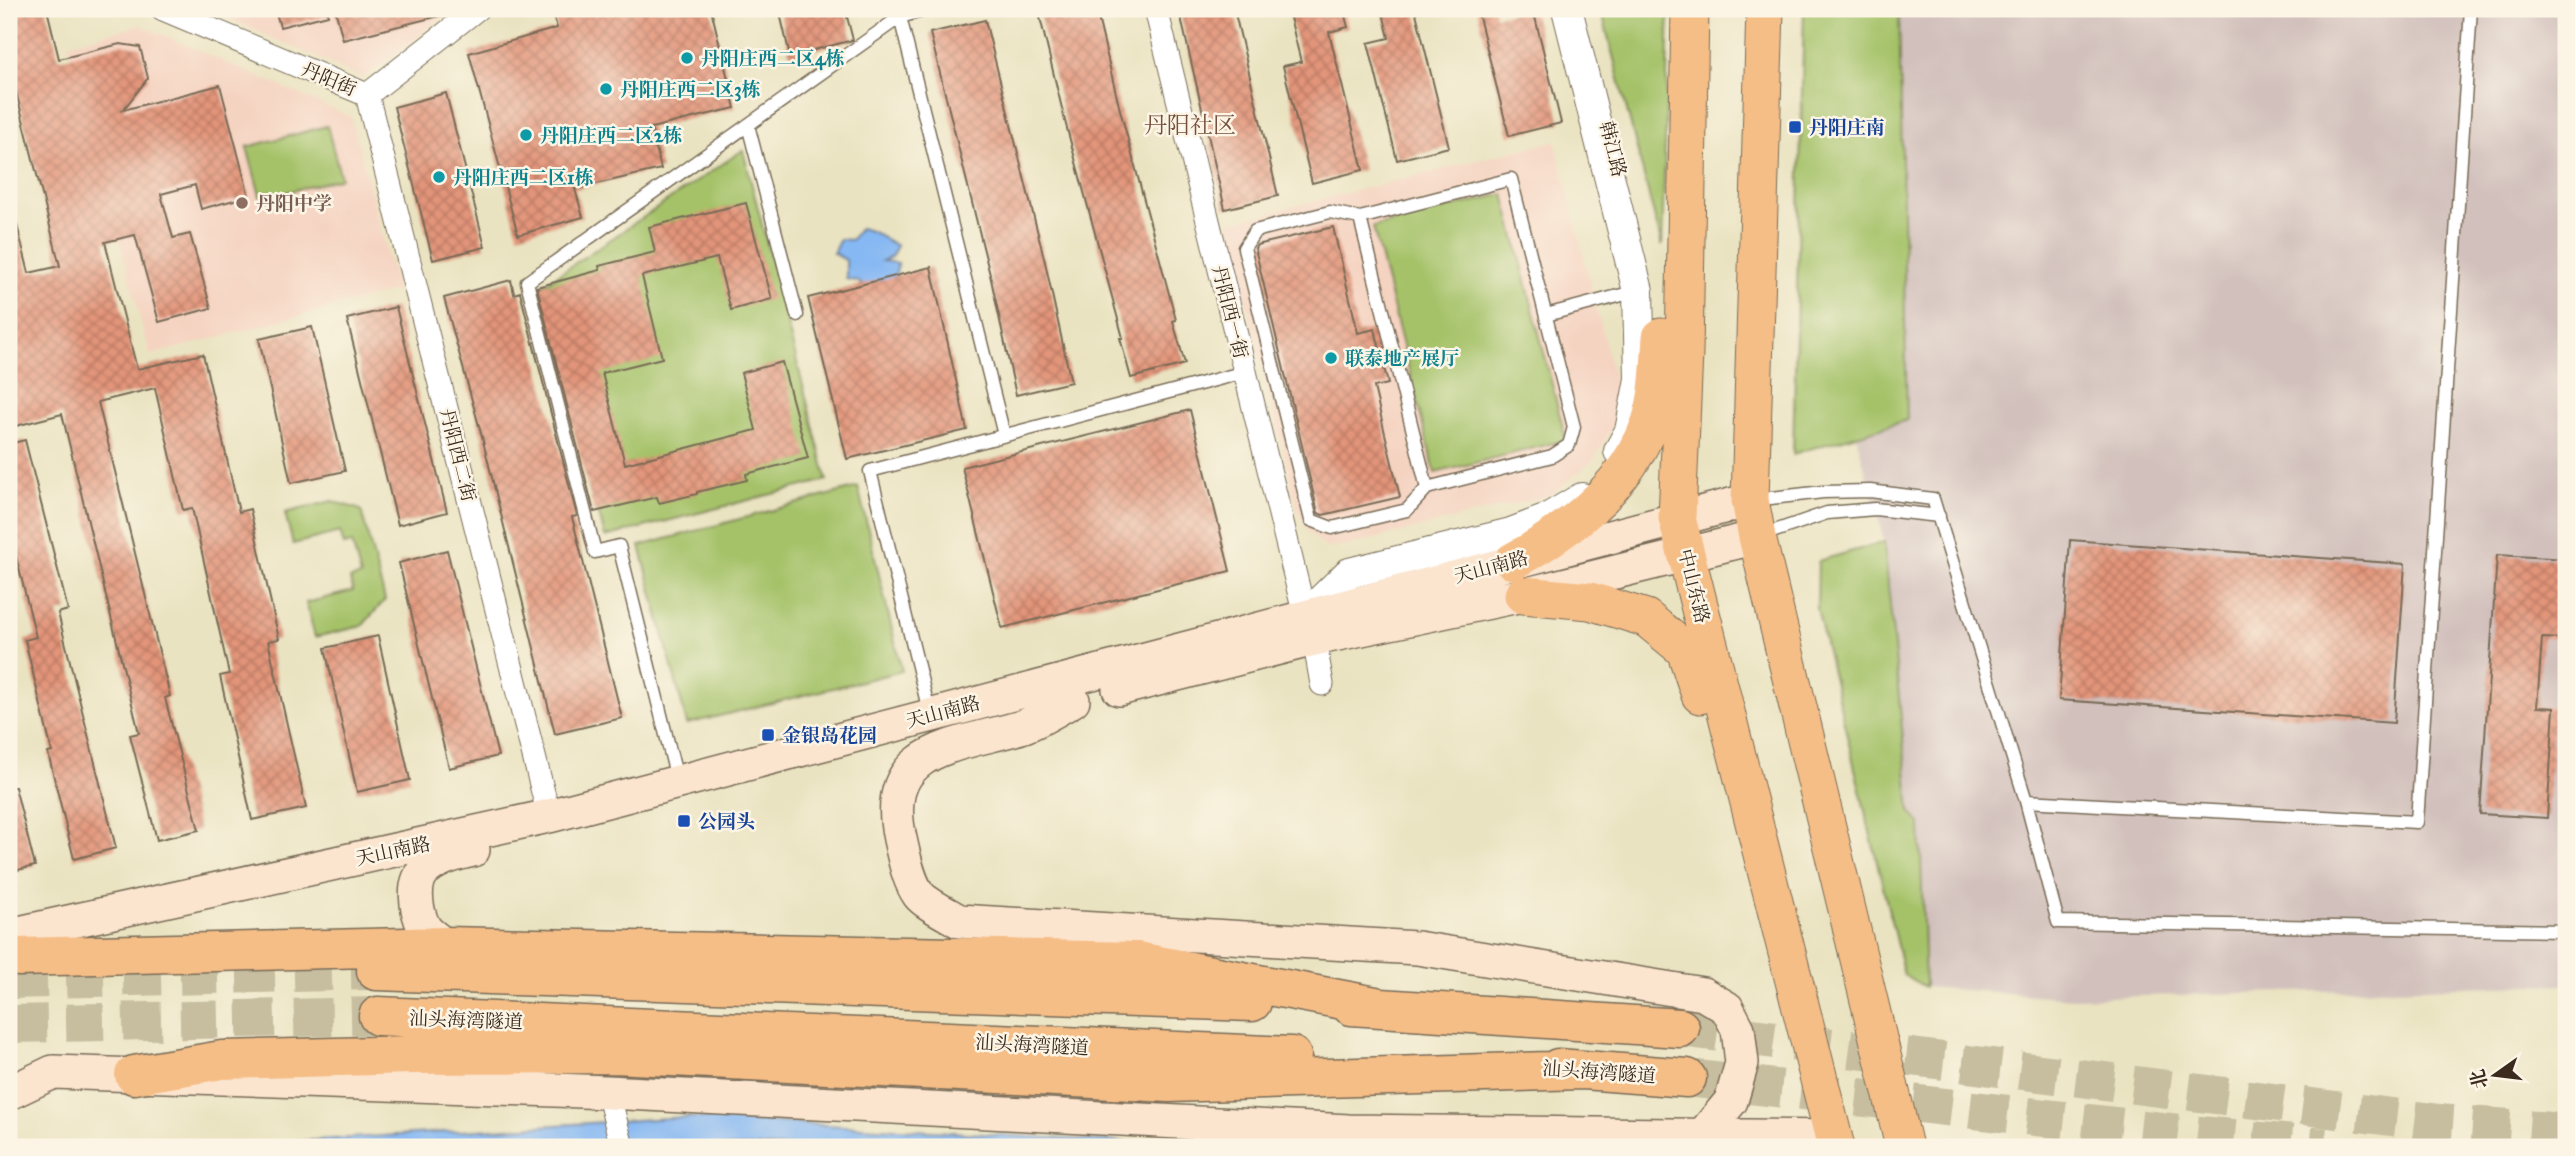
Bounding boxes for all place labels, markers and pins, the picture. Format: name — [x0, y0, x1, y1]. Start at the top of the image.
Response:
place label: 丹阳庄西二区4栋 — [701, 47, 845, 71]
marker: 丹阳庄西二区4栋 — [679, 50, 695, 66]
place label: 丹阳庄西二区3栋 — [620, 78, 761, 102]
marker: 丹阳庄西二区3栋 — [598, 81, 614, 97]
place label: 丹阳庄南 — [1809, 116, 1885, 139]
marker: 丹阳庄南 — [1787, 119, 1803, 135]
place label: 丹阳庄西二区2栋 — [540, 124, 682, 147]
marker: 丹阳庄西二区2栋 — [518, 127, 534, 143]
place label: 丹阳庄西二区1栋 — [453, 166, 594, 189]
marker: 丹阳庄西二区1栋 — [431, 169, 447, 185]
place label: 丹阳中学 — [256, 192, 332, 215]
marker: 丹阳中学 — [234, 195, 250, 211]
place label: 联泰地产展厅 — [1345, 347, 1459, 370]
marker: 联泰地产展厅 — [1323, 350, 1339, 366]
place label: 金银岛花园 — [782, 724, 877, 747]
marker: 金银岛花园 — [760, 727, 776, 743]
place label: 公园头 — [698, 810, 755, 833]
marker: 公园头 — [676, 813, 692, 829]

